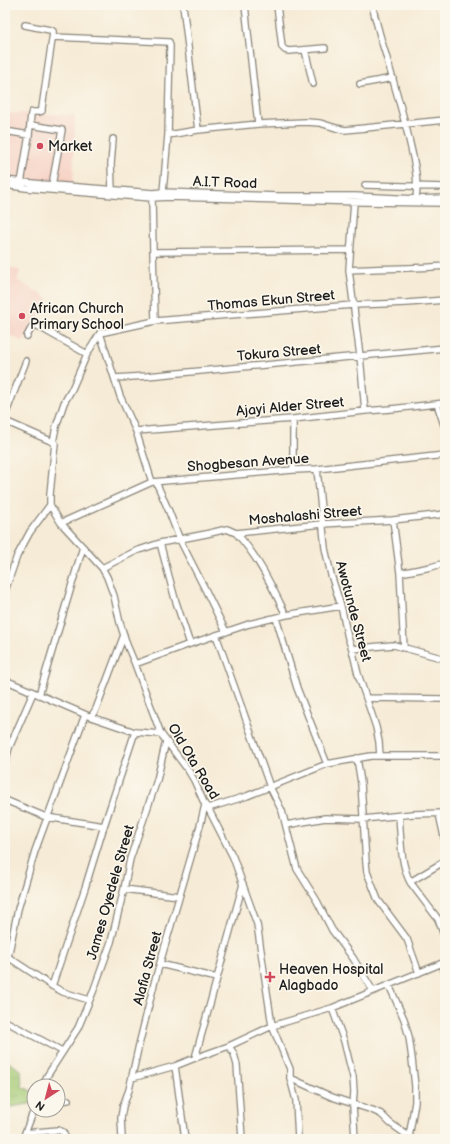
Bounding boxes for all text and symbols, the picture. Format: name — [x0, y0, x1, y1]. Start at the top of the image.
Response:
place label: Market — [48, 138, 93, 155]
marker: Market — [35, 141, 45, 151]
street label: A.I.T Road — [193, 173, 257, 192]
street label: Thomas Ekun Street — [207, 286, 336, 315]
place label: African Church Primary School — [30, 300, 124, 333]
marker: African Church Primary School — [17, 311, 27, 321]
street label: Tokura Street — [236, 340, 322, 365]
street label: Ajayi Alder Street — [235, 393, 345, 420]
street label: Shogbesan Avenue — [187, 450, 309, 475]
street label: Moshalashi Street — [248, 502, 363, 529]
street label: Awotunde Street — [332, 559, 375, 664]
street label: Old Ota Road — [164, 720, 223, 802]
street label: James Oyedele Street — [83, 822, 138, 962]
street label: Alafia Street — [129, 928, 166, 1007]
place label: Heaven Hospital Alagbado — [279, 961, 383, 994]
marker: Heaven Hospital Alagbado — [264, 971, 276, 983]
north arrow — [26, 1078, 66, 1118]
text: N — [33, 1098, 48, 1113]

